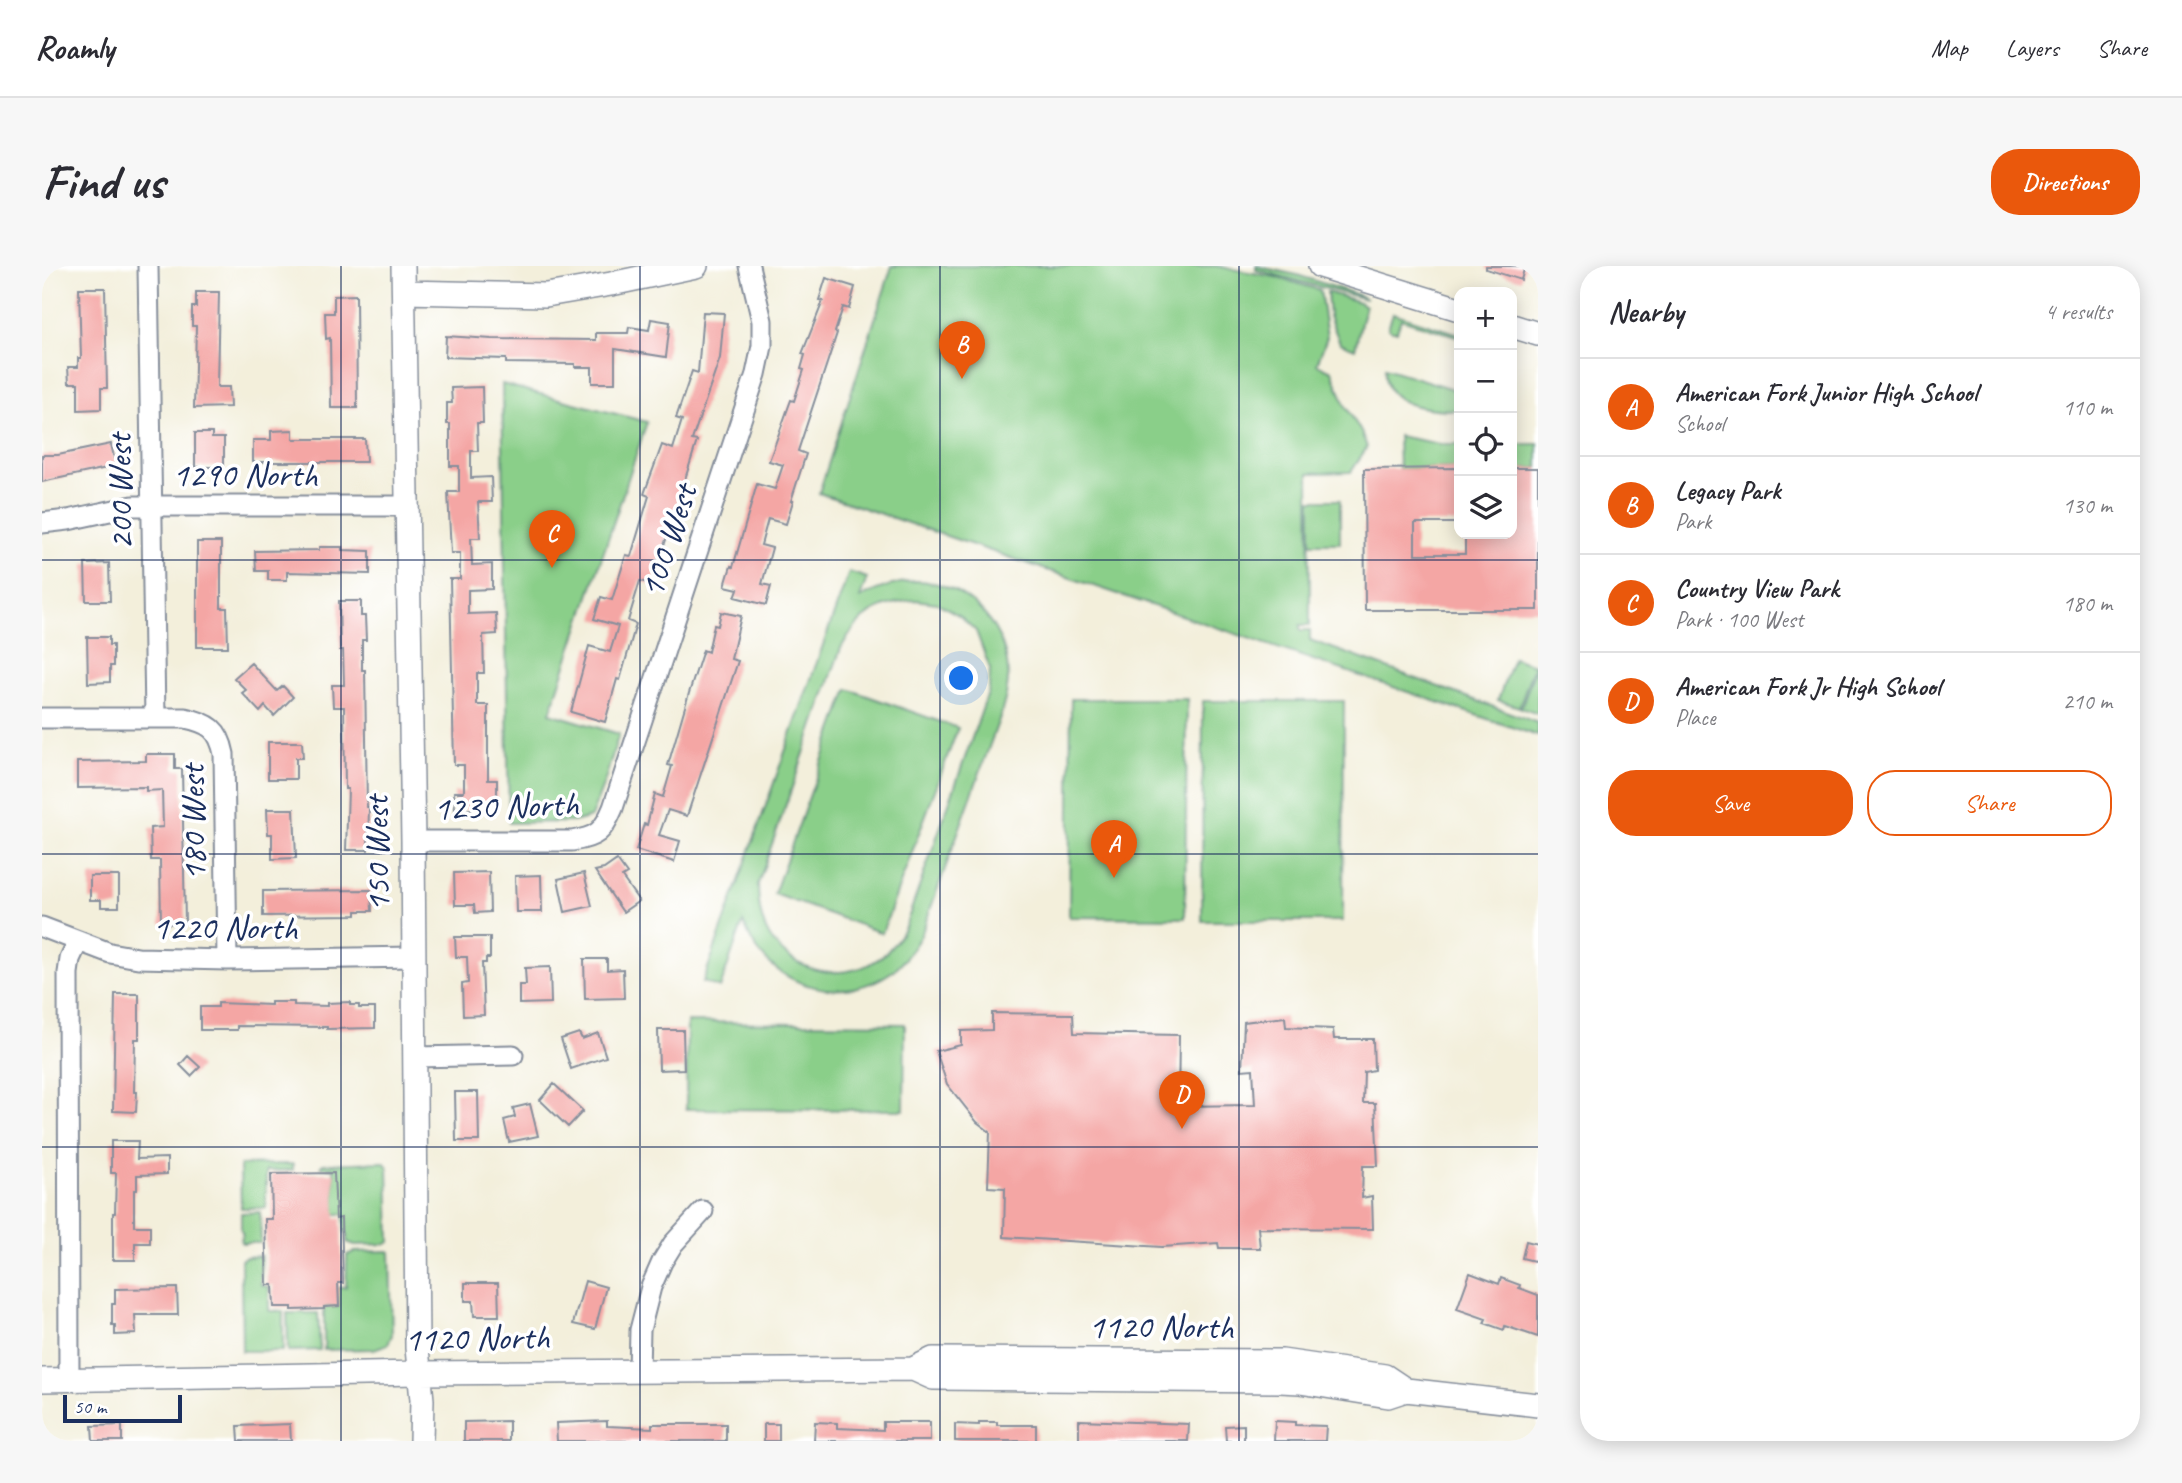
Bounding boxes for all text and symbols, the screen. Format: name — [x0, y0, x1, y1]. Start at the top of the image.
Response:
text: Roamly — [35, 27, 114, 69]
text: Map — [1931, 33, 1968, 63]
text: Layers — [2006, 33, 2059, 63]
text: Share — [2097, 33, 2147, 63]
button: Directions — [1991, 149, 2140, 215]
text: Find us — [42, 151, 164, 213]
map controls — [1454, 287, 1517, 539]
button: + — [1454, 287, 1517, 350]
text: Nearby — [1608, 293, 1684, 331]
text: 4 results — [2045, 297, 2112, 326]
pin: B — [939, 321, 985, 379]
button: − — [1454, 350, 1517, 413]
text: American Fork Junior High School — [1675, 376, 1977, 409]
text: A — [1625, 393, 1637, 422]
text: 110 m — [2063, 393, 2112, 422]
text: School — [1675, 409, 1724, 438]
button: locate — [1454, 413, 1517, 476]
street label: 200 West — [96, 430, 144, 550]
street label: 1290 North — [173, 452, 319, 497]
text: Legacy Park — [1675, 474, 1781, 507]
street label: 100 West — [629, 476, 708, 603]
button: layers — [1454, 476, 1517, 539]
text: B — [1625, 491, 1637, 520]
text: 130 m — [2063, 491, 2112, 520]
text: Park — [1675, 507, 1711, 536]
pin: C — [529, 510, 575, 568]
text: Country View Park — [1675, 572, 1839, 605]
text: C — [1626, 589, 1636, 618]
text: 180 m — [2063, 589, 2112, 618]
text: Park · 100 West — [1675, 605, 1803, 634]
your location — [944, 661, 978, 695]
text: American Fork Jr High School — [1675, 670, 1941, 703]
text: D — [1624, 687, 1638, 716]
text: 210 m — [2063, 687, 2112, 716]
text: Place — [1675, 703, 1715, 732]
street label: 180 West — [169, 761, 217, 881]
button: Save — [1608, 770, 1853, 836]
button: Share — [1867, 770, 2112, 836]
street label: 1230 North — [433, 781, 580, 831]
street label: 150 West — [353, 792, 401, 912]
pin: A — [1091, 820, 1137, 878]
street label: 1220 North — [153, 905, 299, 950]
pin: D — [1159, 1071, 1205, 1129]
street label: 1120 North — [1089, 1304, 1235, 1349]
street label: 1120 North — [404, 1314, 551, 1362]
scale bar — [63, 1392, 182, 1424]
text: 50 m — [74, 1395, 106, 1419]

